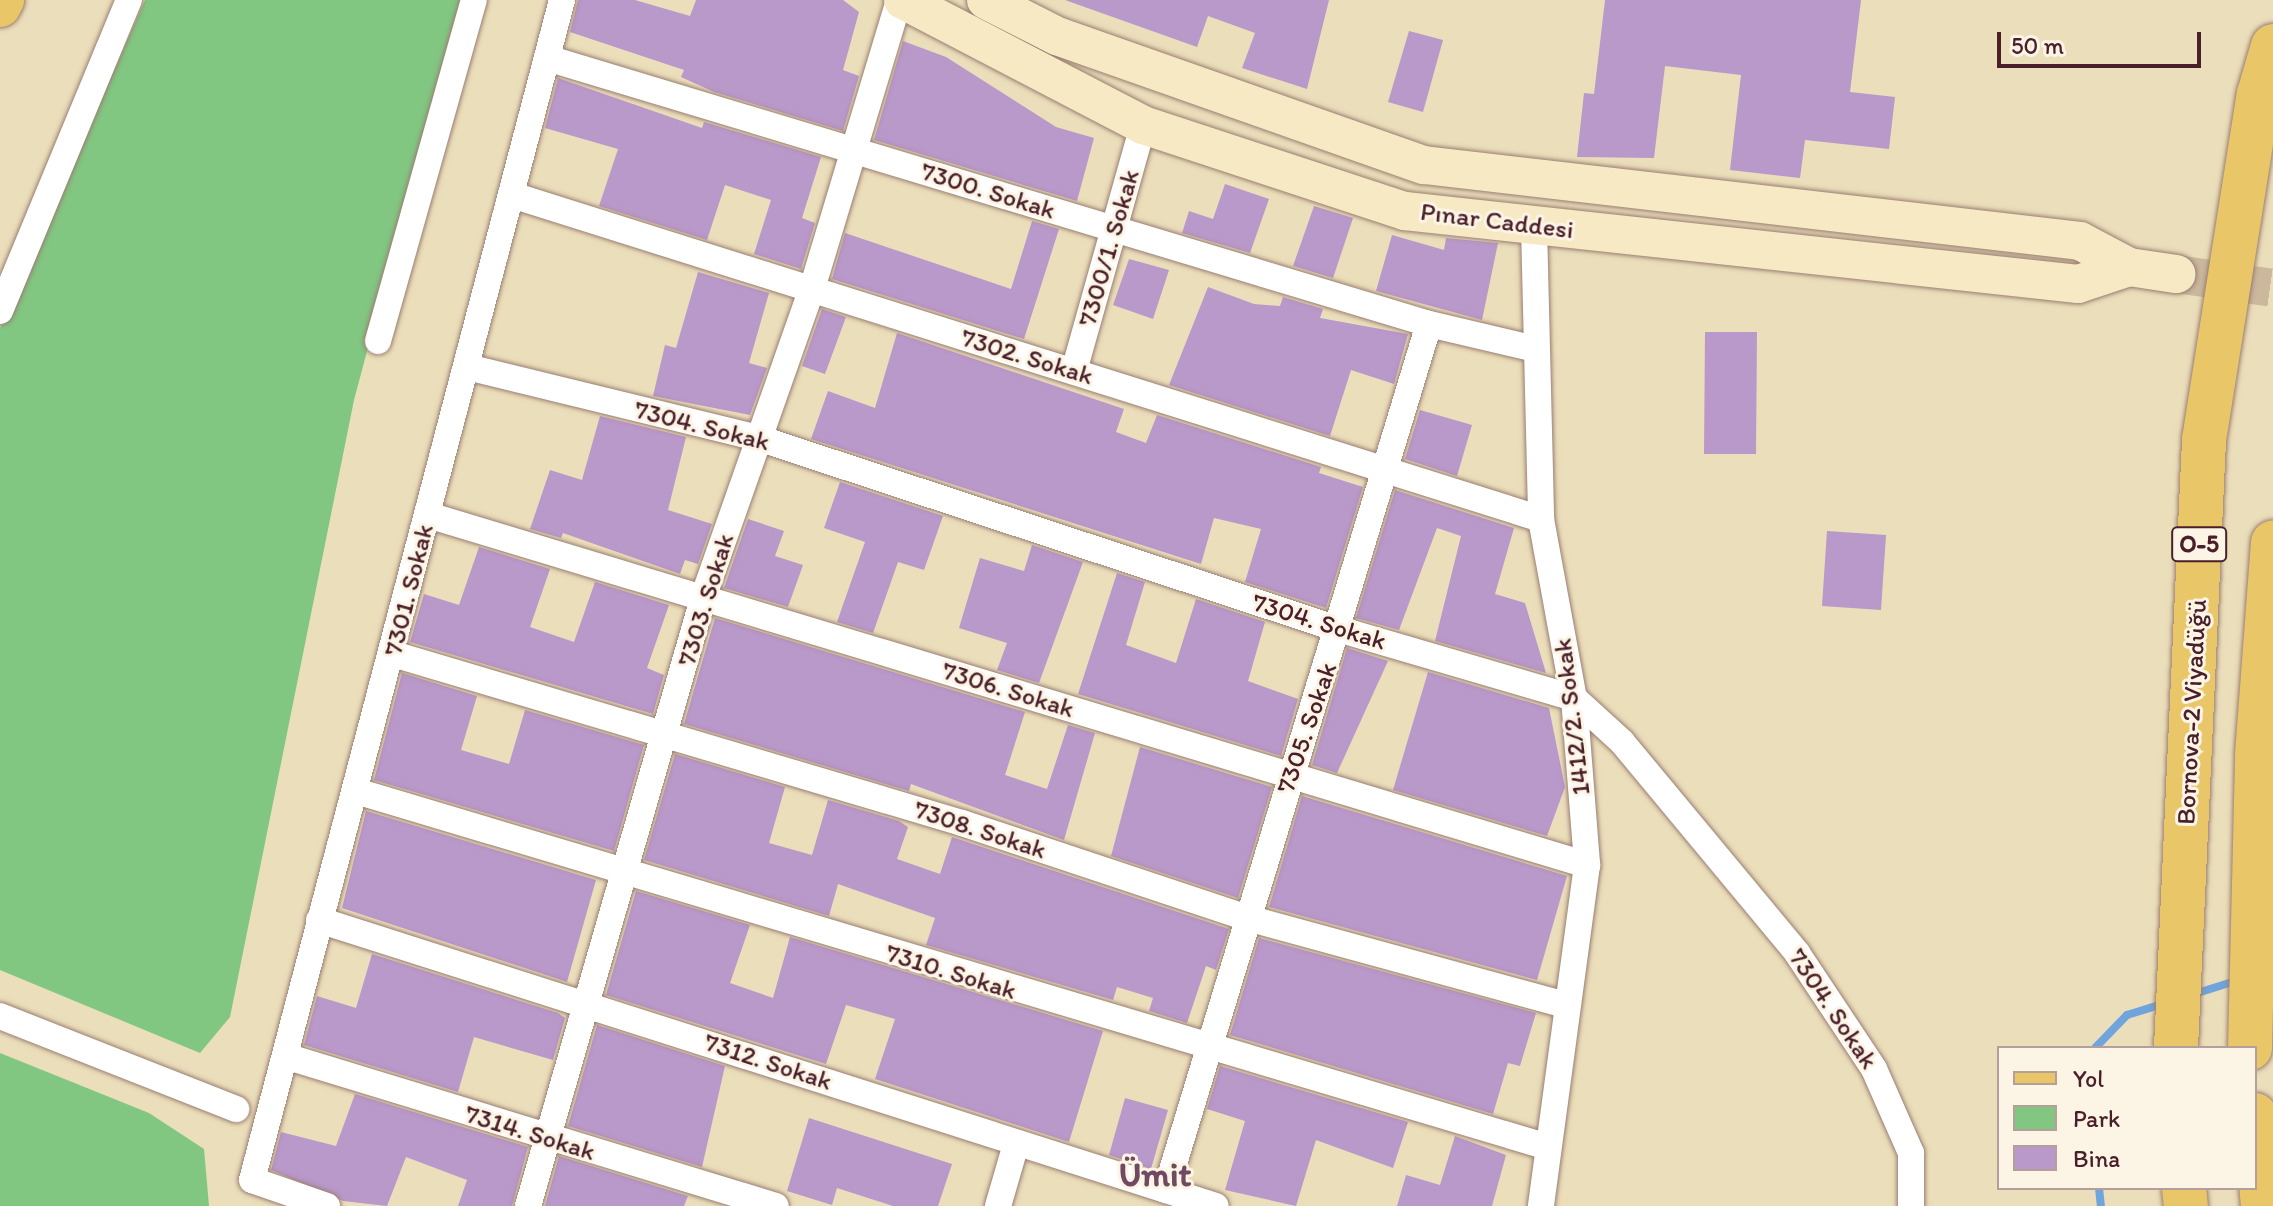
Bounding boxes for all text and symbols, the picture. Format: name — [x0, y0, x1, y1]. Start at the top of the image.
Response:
scale bar — [2001, 16, 2205, 66]
text: 50 m — [2011, 31, 2064, 60]
street label: 7300. Sokak — [917, 156, 1059, 226]
street label: 7300/1. Sokak — [1072, 166, 1146, 330]
street label: Pınar Caddesi — [1418, 196, 1576, 246]
street label: 7302. Sokak — [957, 322, 1097, 392]
street label: 7304. Sokak — [631, 394, 773, 458]
street label: 7301. Sokak — [378, 521, 440, 659]
road number: O-5 — [2171, 524, 2227, 564]
street label: 7303. Sokak — [671, 530, 741, 670]
street label: 7304. Sokak — [1248, 587, 1390, 657]
street label: Bornova-2 Viyadüğü — [2171, 598, 2213, 826]
street label: 1412/2. Sokak — [1547, 637, 1597, 797]
street label: 7306. Sokak — [938, 655, 1078, 725]
street label: 7305. Sokak — [1270, 658, 1344, 798]
street label: 7308. Sokak — [910, 794, 1050, 866]
street label: 7310. Sokak — [882, 937, 1020, 1007]
street label: 7304. Sokak — [1781, 943, 1885, 1075]
street label: 7312. Sokak — [700, 1027, 836, 1097]
legend — [1997, 1046, 2257, 1190]
text: Yol — [2073, 1064, 2104, 1093]
street label: 7314. Sokak — [461, 1098, 599, 1168]
text: Park — [2073, 1104, 2120, 1133]
text: Bina — [2073, 1144, 2120, 1173]
district label: Ümit — [1119, 1155, 1191, 1195]

